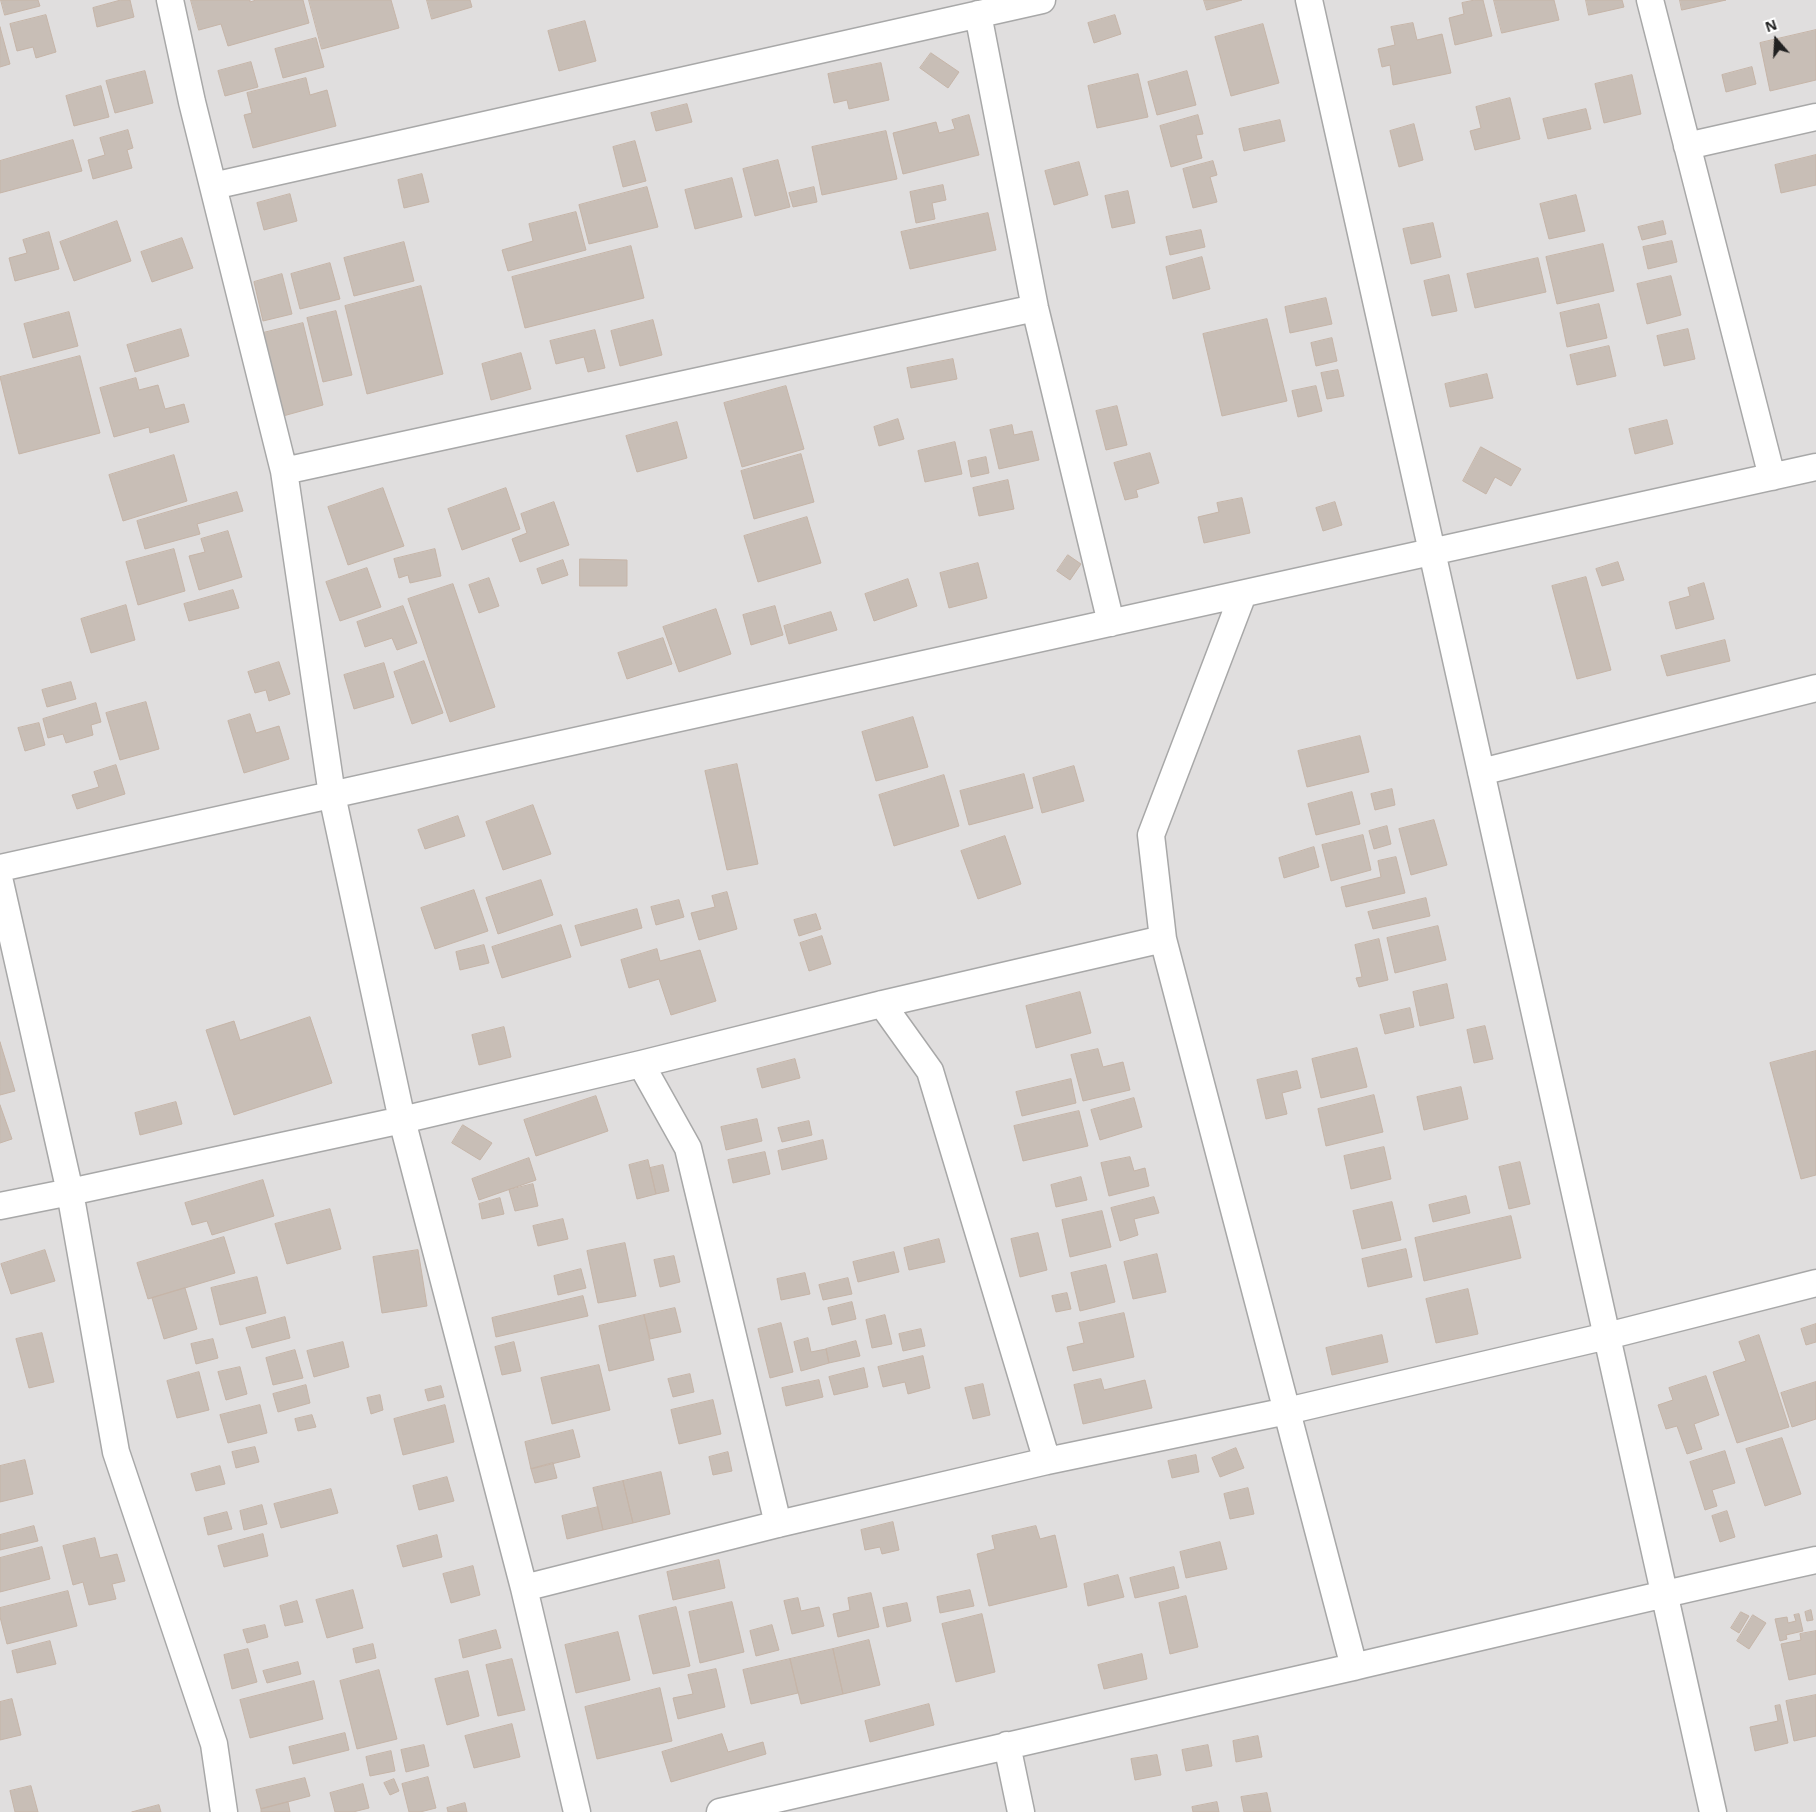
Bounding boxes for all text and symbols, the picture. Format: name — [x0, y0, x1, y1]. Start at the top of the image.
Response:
north arrow — [1751, 15, 1801, 65]
text: N — [1762, 15, 1779, 36]

